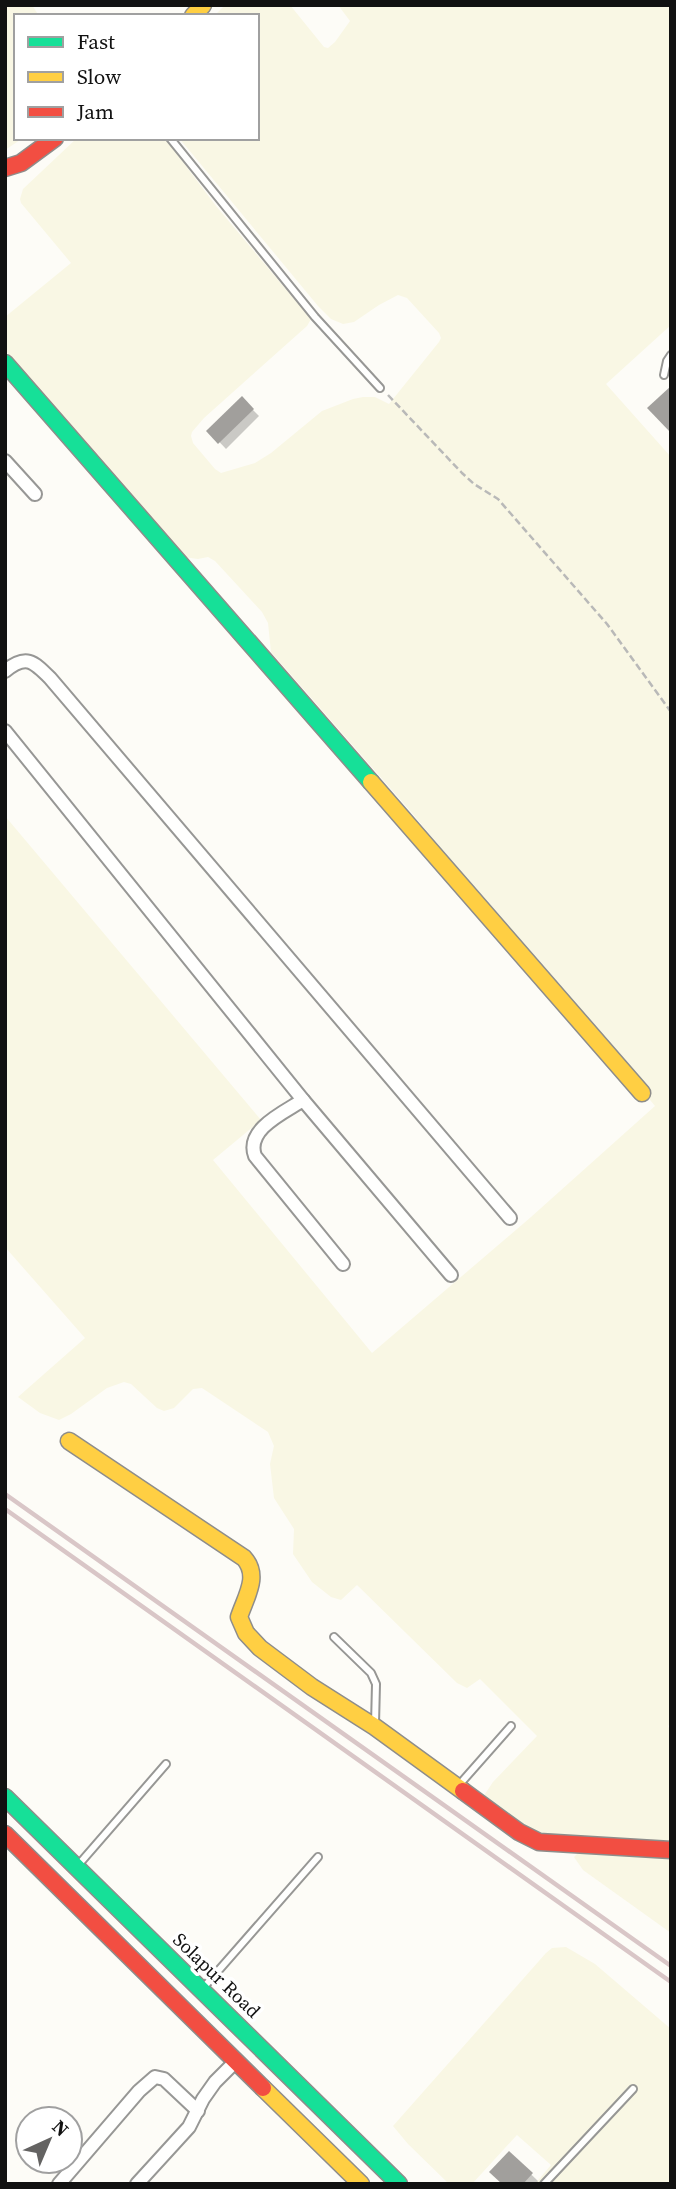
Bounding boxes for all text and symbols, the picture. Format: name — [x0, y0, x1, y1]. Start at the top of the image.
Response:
legend — [14, 14, 259, 140]
text: Fast — [77, 27, 115, 56]
text: Slow — [77, 62, 121, 91]
text: Jam — [76, 97, 114, 126]
street label: Solapur Road — [168, 1927, 267, 2023]
north arrow — [14, 2105, 84, 2175]
text: N — [47, 2114, 75, 2142]

